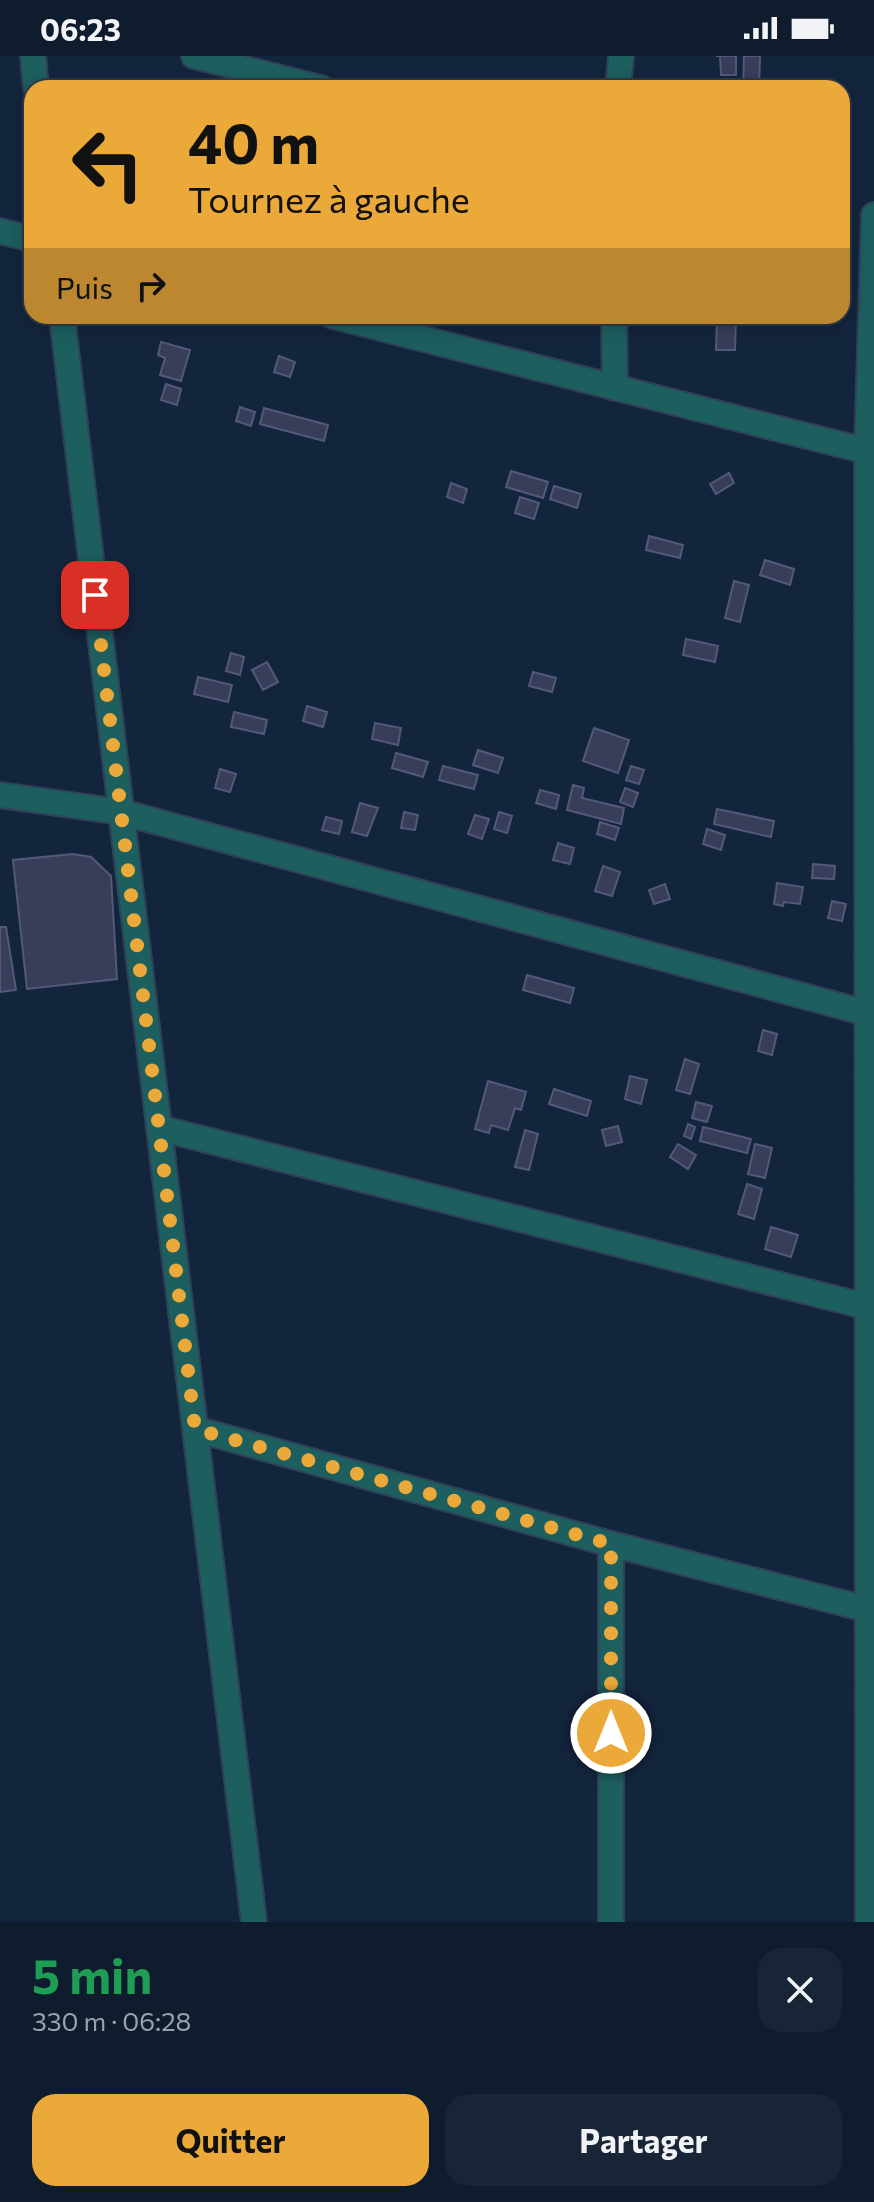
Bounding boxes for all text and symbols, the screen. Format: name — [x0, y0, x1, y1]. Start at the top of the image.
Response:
text: 06:23 — [40, 10, 121, 47]
text: 40 m — [188, 107, 319, 176]
icon: left — [56, 112, 160, 216]
text: Tournez à gauche — [188, 176, 470, 220]
icon: right — [129, 264, 173, 308]
text: Puis — [56, 268, 113, 305]
pin — [61, 561, 129, 629]
icon: arrive — [73, 573, 117, 617]
position arrow — [569, 1691, 653, 1775]
text: 5 min — [32, 1945, 152, 2004]
button: close — [758, 1948, 842, 2032]
text: 330 m · 06:28 — [32, 2005, 191, 2036]
button: Quitter — [32, 2094, 429, 2186]
button: Partager — [445, 2094, 842, 2186]

